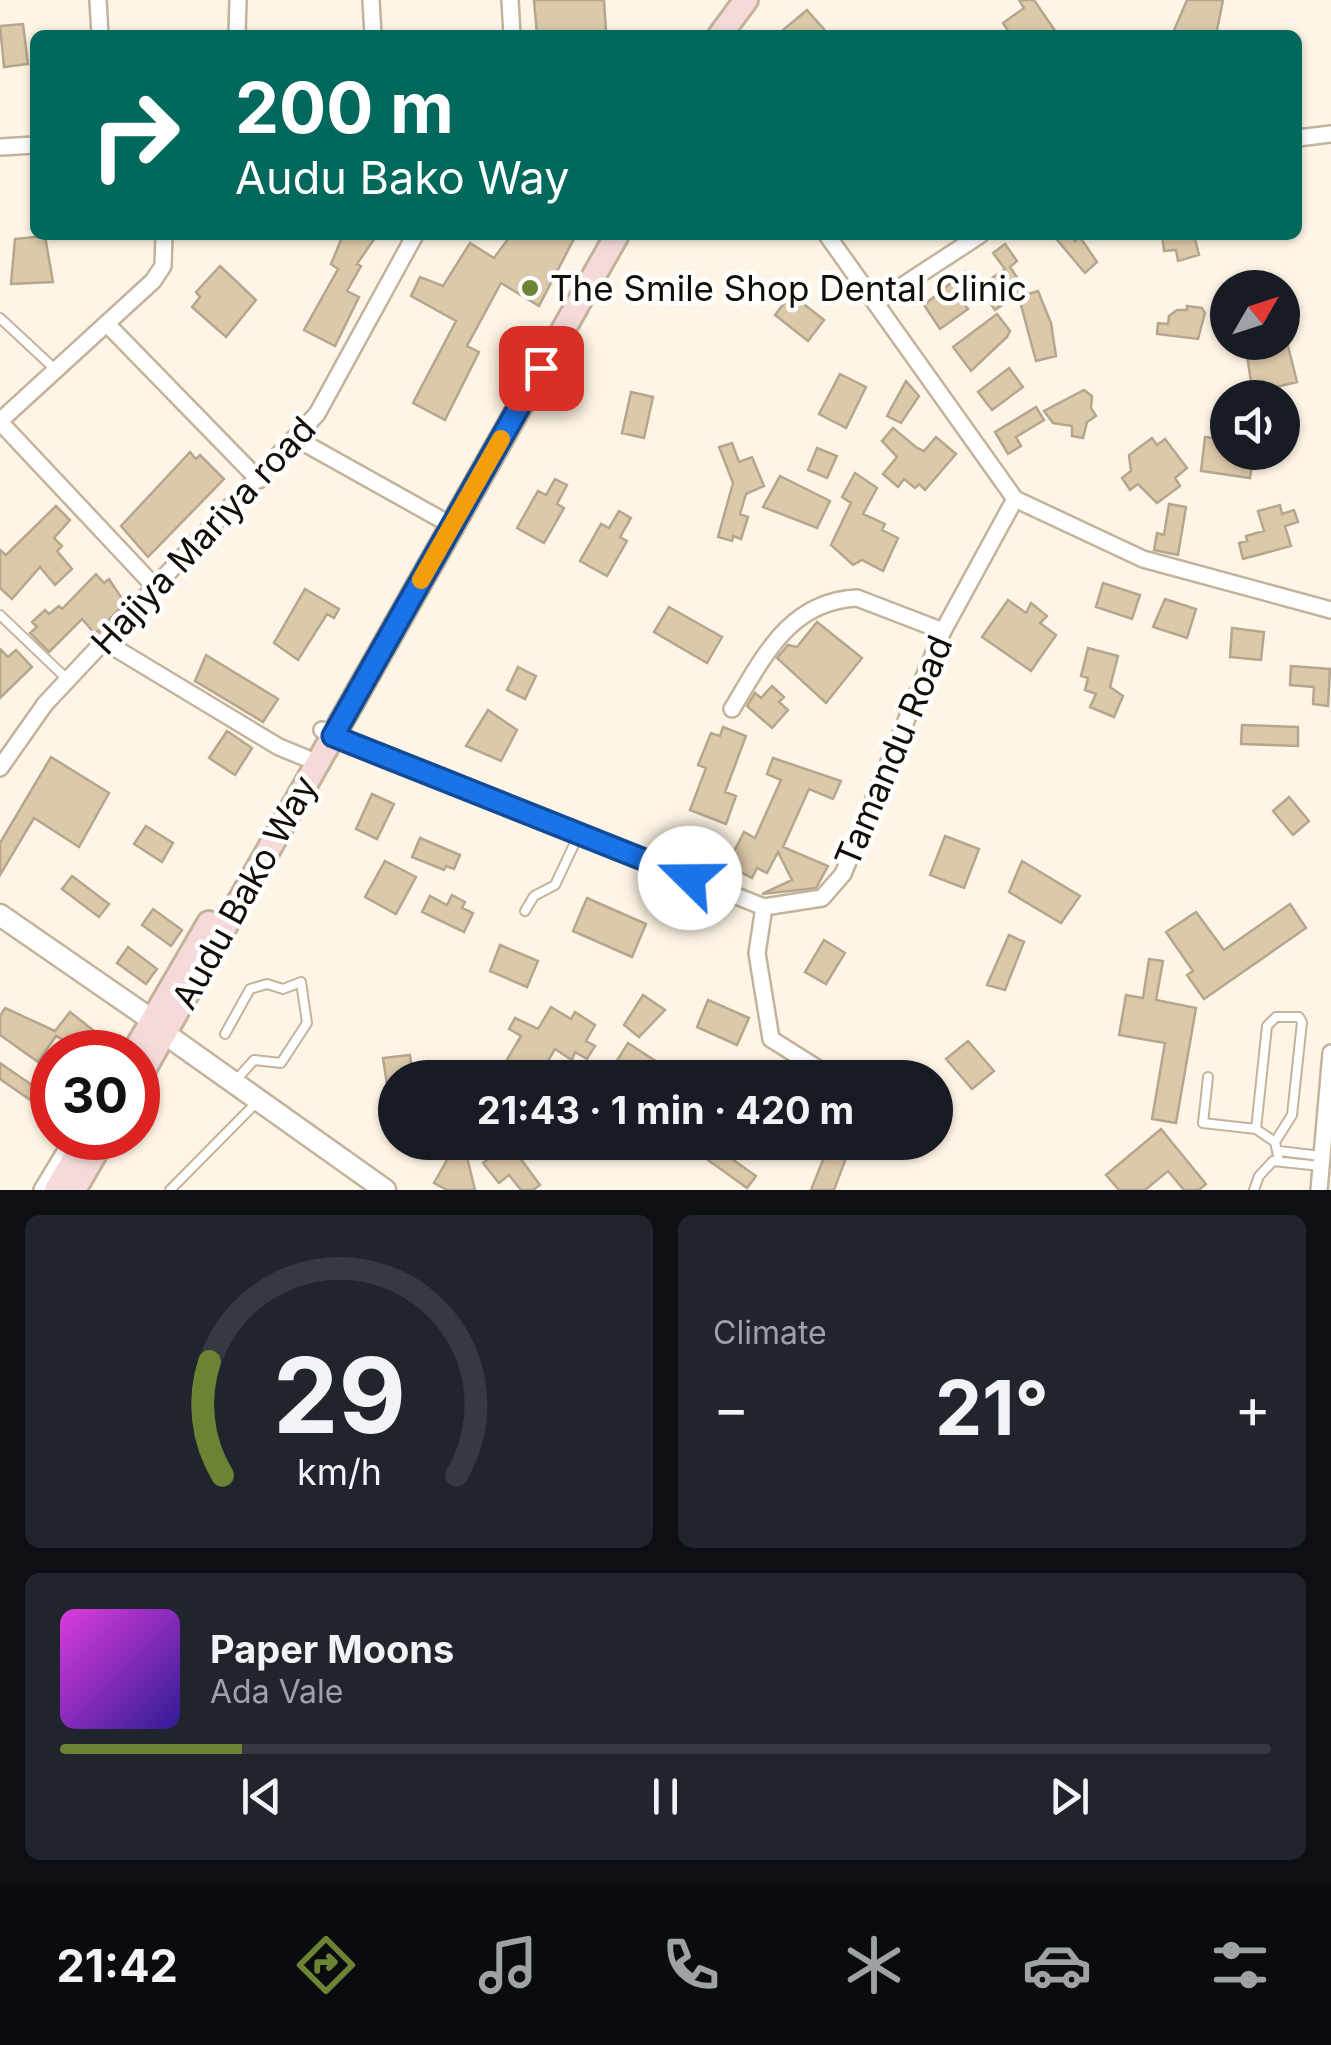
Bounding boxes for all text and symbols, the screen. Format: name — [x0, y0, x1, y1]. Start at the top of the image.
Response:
text: 200 m — [235, 65, 454, 150]
icon: right — [70, 70, 200, 200]
text: Audu Bako Way — [235, 150, 569, 205]
place label: The Smile Shop Dental Clinic — [550, 267, 1027, 309]
north arrow — [1210, 270, 1300, 360]
map controls — [1210, 270, 1300, 470]
marker: The Smile Shop Dental Clinic — [519, 277, 541, 299]
pin — [499, 326, 584, 411]
icon: arrive — [514, 341, 569, 396]
button: sound — [1210, 380, 1300, 470]
street label: Hajiya Mariya road — [82, 408, 324, 662]
street label: Tamandu Road — [825, 629, 961, 873]
street label: Audu Bako Way — [163, 768, 325, 1016]
position arrow — [638, 826, 742, 930]
speed limit sign: 30 — [30, 1030, 160, 1160]
text: 21:43 · 1 min · 420 m — [477, 1087, 854, 1133]
text: Climate — [713, 1313, 827, 1352]
text: 29 — [272, 1332, 406, 1458]
text: 21° — [935, 1362, 1049, 1453]
text: − — [713, 1375, 749, 1441]
text: + — [1235, 1375, 1271, 1441]
text: km/h — [297, 1450, 381, 1494]
text: Paper Moons — [210, 1626, 454, 1672]
text: Ada Vale — [210, 1672, 343, 1711]
icon: previous — [234, 1769, 289, 1824]
icon: pause — [638, 1769, 693, 1824]
icon: next — [1042, 1769, 1097, 1824]
icon: directions — [291, 1930, 361, 2000]
icon: music — [473, 1930, 543, 2000]
icon: phone — [656, 1930, 726, 2000]
icon: climate — [839, 1930, 909, 2000]
icon: car — [1022, 1930, 1092, 2000]
icon: filters — [1205, 1930, 1275, 2000]
text: 21:42 — [56, 1938, 178, 1993]

